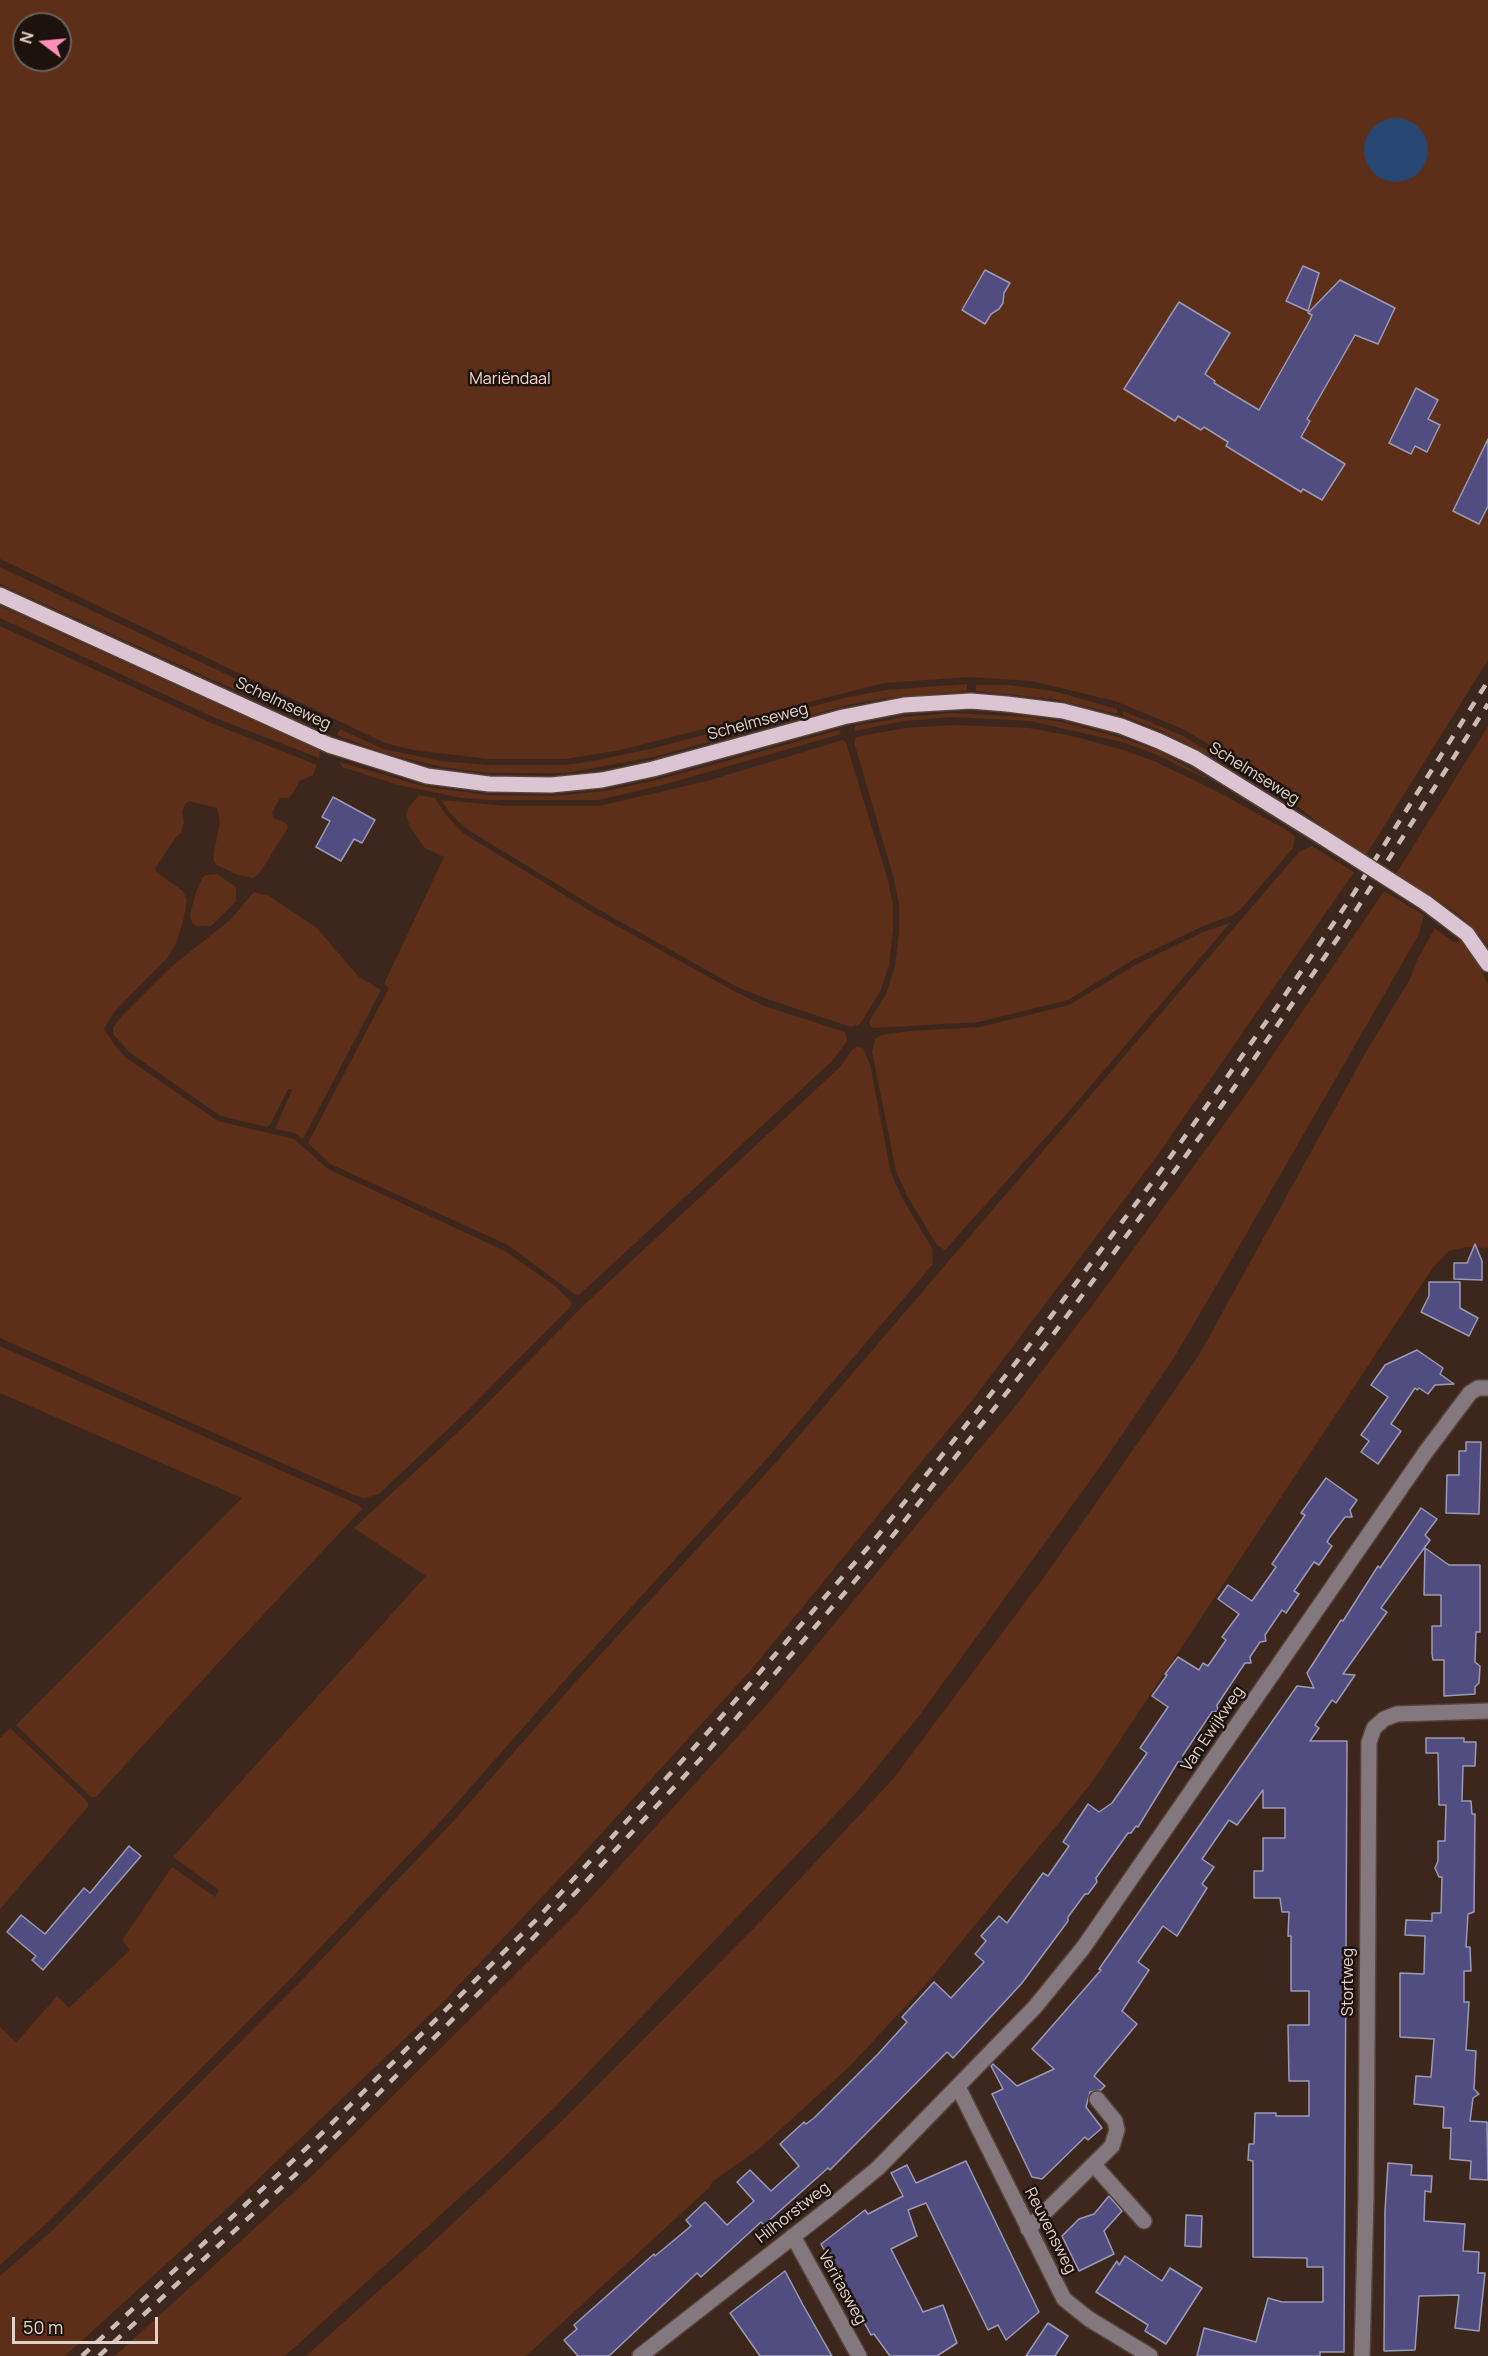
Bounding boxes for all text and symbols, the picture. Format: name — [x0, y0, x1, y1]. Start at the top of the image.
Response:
north arrow — [12, 12, 72, 72]
text: N — [14, 29, 39, 46]
park label: Mariëndaal — [469, 370, 551, 390]
street label: Schelmseweg — [232, 674, 334, 734]
street label: Schelmseweg — [706, 699, 810, 745]
street label: Schelmseweg — [1205, 739, 1303, 809]
street label: Van Ewijkweg — [1178, 1683, 1248, 1775]
street label: Stortweg — [1339, 1948, 1359, 2016]
street label: Hilhorstweg — [752, 2178, 834, 2248]
street label: Reuvensweg — [1020, 2185, 1080, 2277]
street label: Veritasweg — [814, 2248, 870, 2328]
scale bar — [15, 2305, 160, 2343]
text: 50 m — [23, 2315, 63, 2339]

